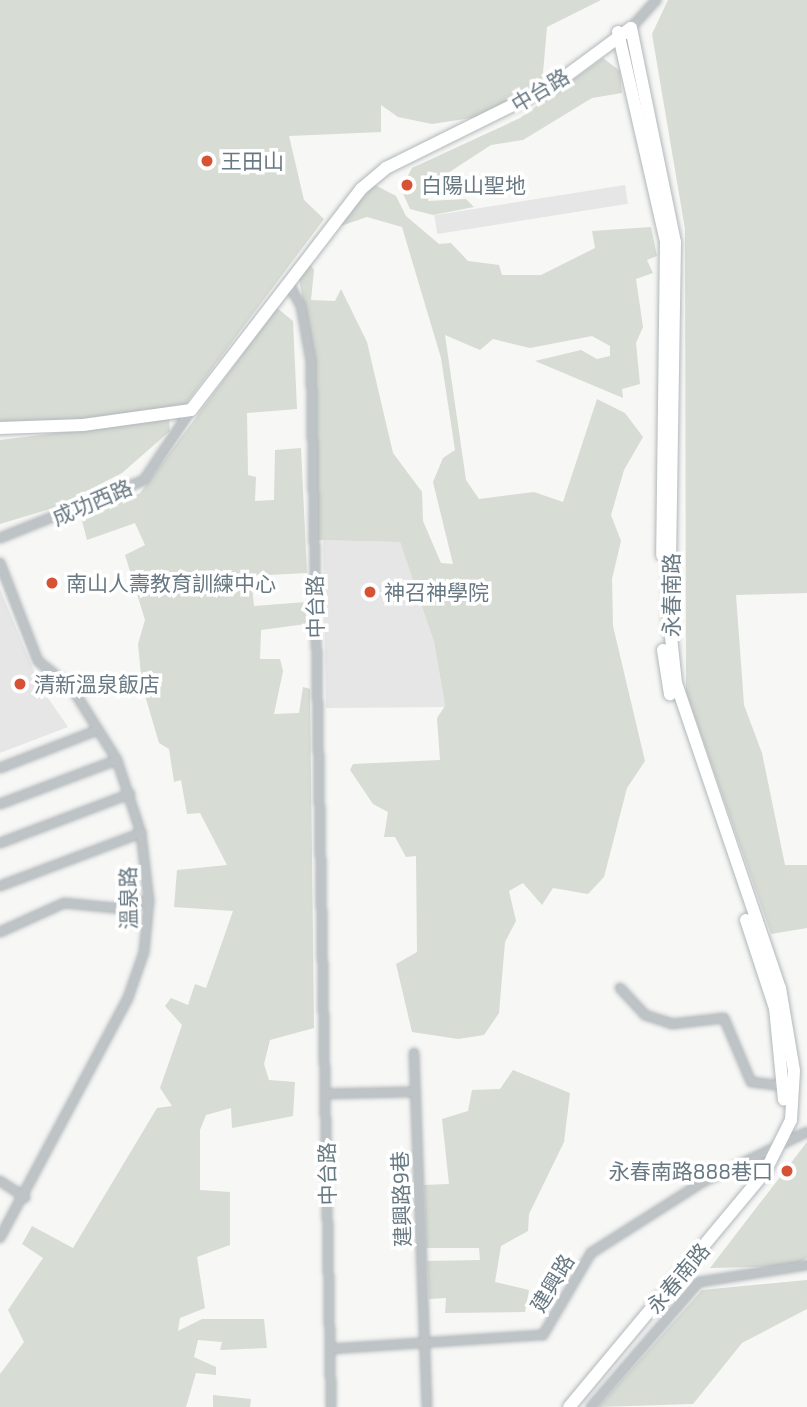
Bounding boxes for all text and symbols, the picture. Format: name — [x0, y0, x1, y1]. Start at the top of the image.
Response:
street label: 中台路 — [507, 63, 573, 117]
place label: 王田山 — [221, 148, 284, 174]
marker: 王田山 — [199, 153, 215, 169]
place label: 白陽山聖地 — [421, 172, 526, 198]
marker: 白陽山聖地 — [399, 177, 415, 193]
street label: 成功西路 — [48, 474, 136, 530]
street label: 永春南路 — [658, 553, 684, 637]
place label: 南山人壽教育訓練中心 — [66, 570, 276, 596]
marker: 南山人壽教育訓練中心 — [44, 575, 60, 591]
street label: 中台路 — [302, 575, 328, 639]
place label: 神召神學院 — [384, 579, 489, 605]
marker: 神召神學院 — [362, 584, 378, 600]
place label: 清新溫泉飯店 — [34, 671, 160, 697]
marker: 清新溫泉飯店 — [12, 676, 28, 692]
street label: 溫泉路 — [115, 866, 141, 930]
street label: 中台路 — [314, 1142, 340, 1206]
street label: 建興路9巷 — [387, 1151, 415, 1247]
place label: 永春南路888巷口 — [609, 1158, 773, 1184]
marker: 永春南路888巷口 — [779, 1163, 795, 1179]
street label: 永春南路 — [641, 1238, 715, 1318]
street label: 建興路 — [525, 1250, 579, 1316]

